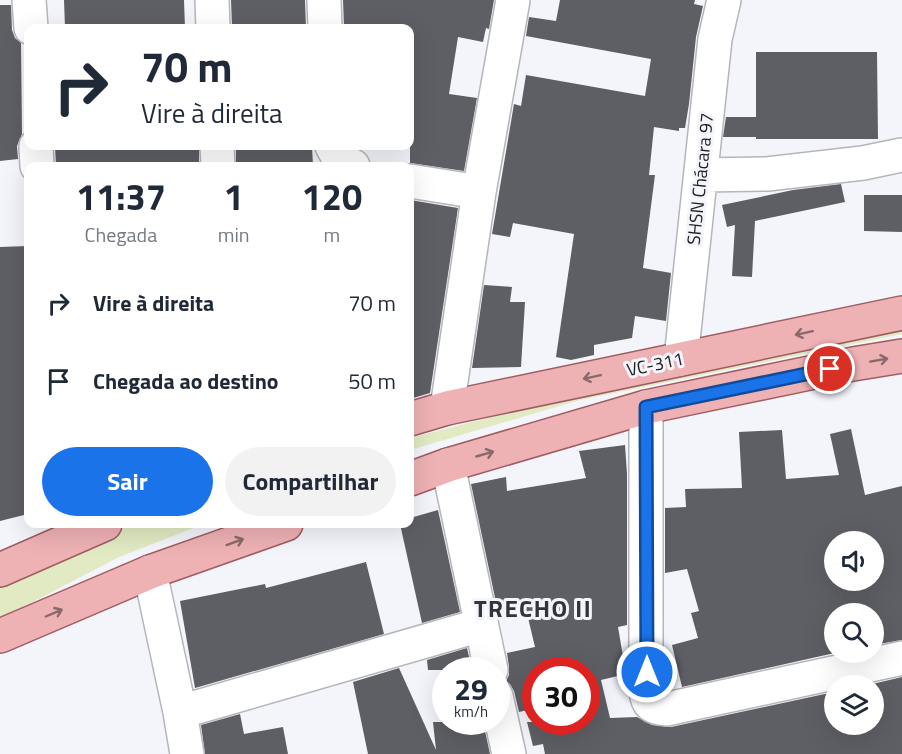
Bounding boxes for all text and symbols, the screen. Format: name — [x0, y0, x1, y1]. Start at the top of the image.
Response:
text: 70 m — [141, 34, 233, 98]
icon: right — [42, 48, 120, 126]
text: Vire à direita — [141, 92, 283, 133]
street label: SHSN Chácara 97 — [680, 112, 720, 246]
text: 11:37 — [76, 169, 166, 224]
text: 1 — [224, 169, 244, 224]
text: 120 — [302, 169, 362, 224]
text: Chegada — [85, 219, 157, 250]
text: min — [218, 219, 250, 250]
text: m — [323, 219, 340, 250]
text: Vire à direita — [93, 286, 214, 320]
text: 70 m — [348, 286, 396, 320]
icon: right — [42, 287, 75, 320]
one-way arrow — [794, 328, 814, 339]
pin — [804, 343, 855, 394]
street label: VC-311 — [624, 345, 686, 383]
icon: arrive — [813, 352, 846, 385]
one-way arrow — [868, 354, 888, 365]
text: Chegada ao destino — [93, 364, 279, 398]
text: 50 m — [348, 364, 396, 398]
icon: arrive — [42, 365, 75, 398]
one-way arrow — [583, 372, 602, 384]
button: Sair — [42, 447, 213, 516]
button: Compartilhar — [225, 447, 396, 516]
one-way arrow — [475, 448, 494, 459]
map controls — [824, 531, 884, 735]
button: sound — [824, 531, 884, 591]
one-way arrow — [225, 535, 244, 546]
district label: TRECHO II — [474, 590, 592, 626]
button: search — [824, 603, 884, 663]
one-way arrow — [44, 607, 63, 618]
position arrow — [615, 640, 679, 704]
speed limit sign: 30 — [522, 657, 600, 735]
text: 29 — [454, 666, 488, 712]
button: layers — [824, 675, 884, 735]
text: km/h — [454, 700, 488, 723]

